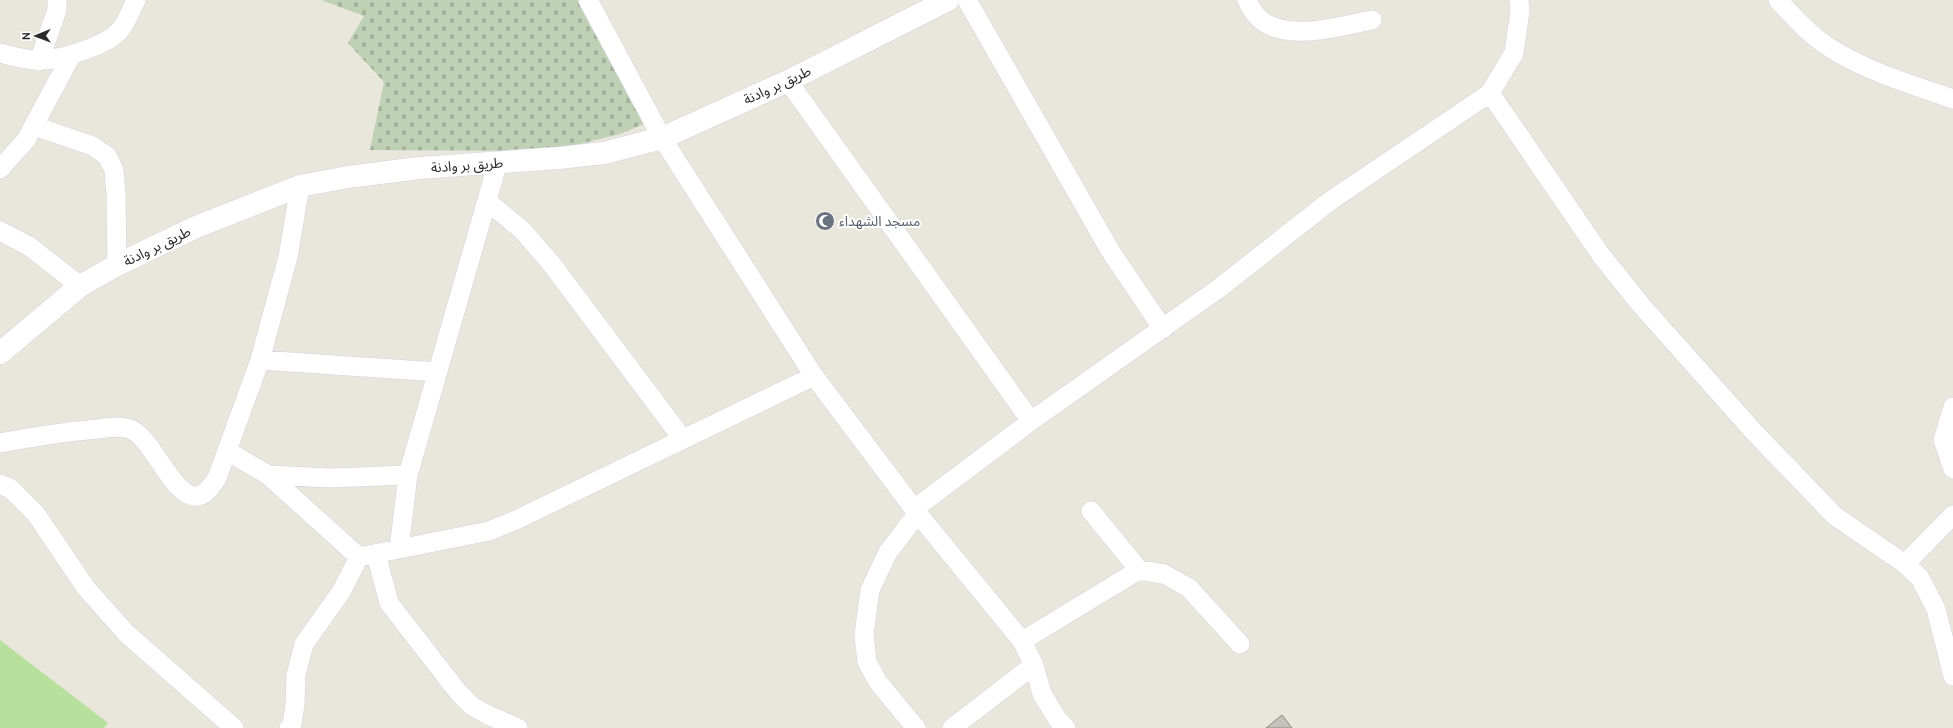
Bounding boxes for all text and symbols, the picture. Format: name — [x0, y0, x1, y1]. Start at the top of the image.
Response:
north arrow — [16, 16, 56, 56]
text: N — [19, 32, 33, 40]
street label: طريق بر وادنة — [740, 62, 814, 109]
street label: طريق بر وادنة — [430, 153, 504, 178]
mosque icon: مسجد الشهداء — [814, 210, 836, 232]
place label: مسجد الشهداء — [839, 212, 920, 230]
street label: طريق بر وادنة — [120, 222, 194, 271]

